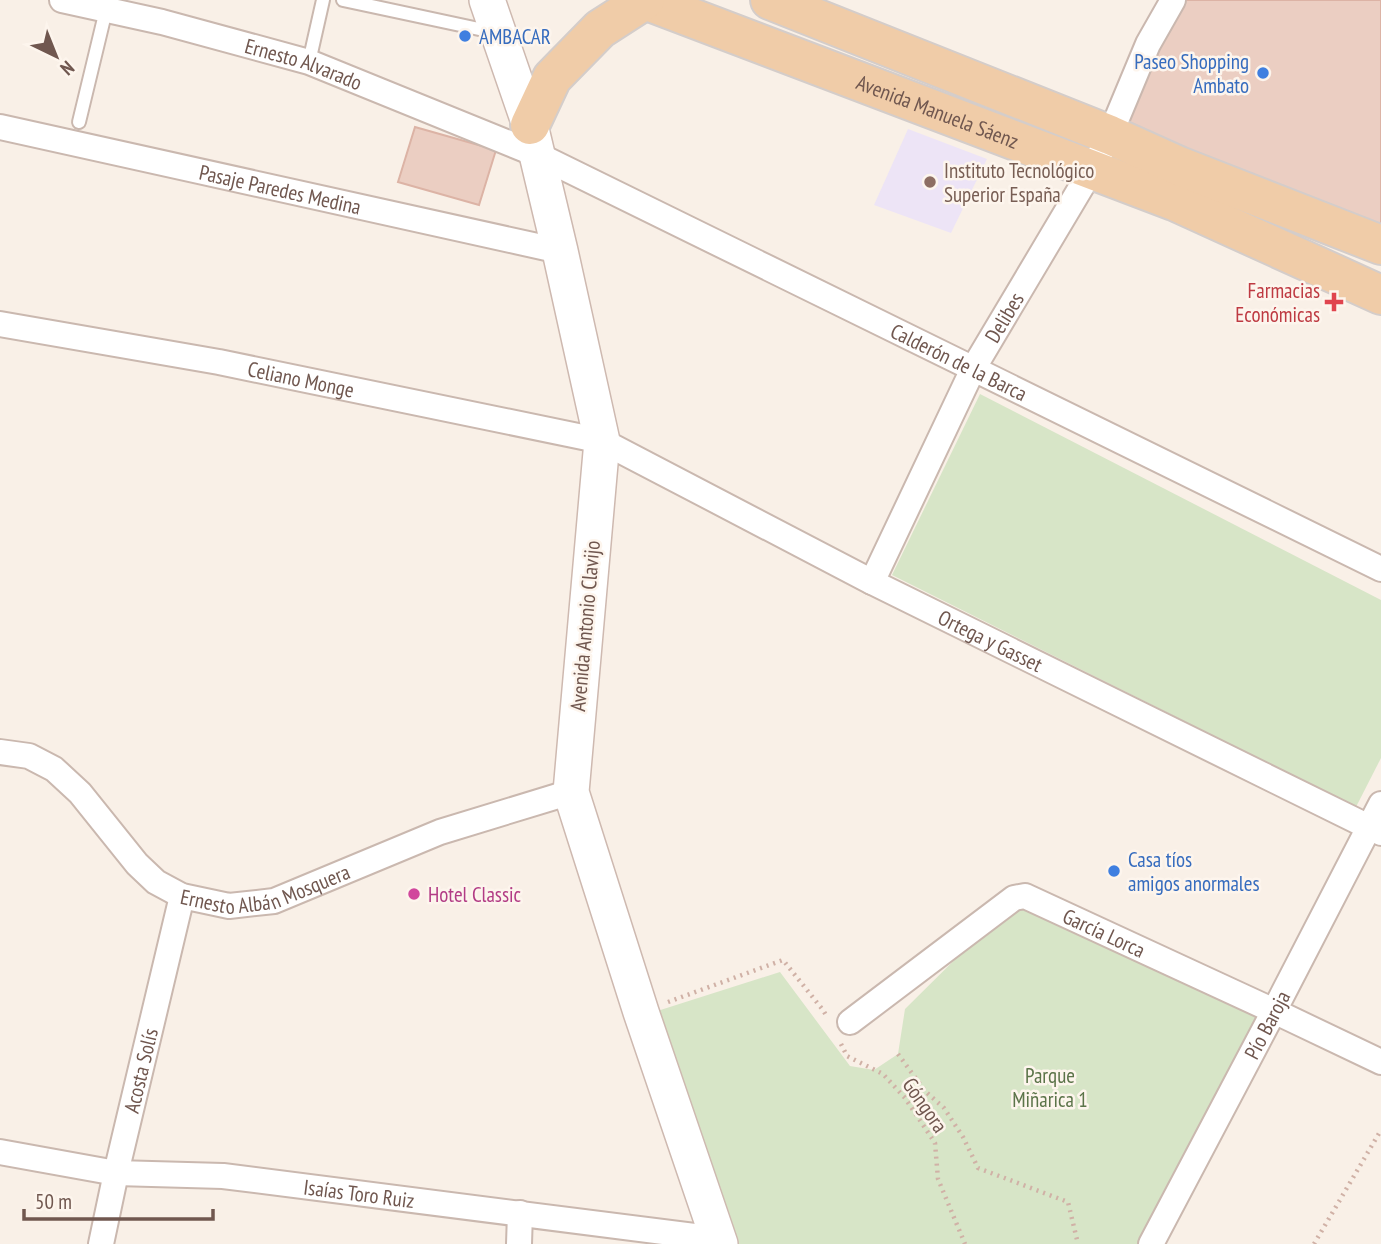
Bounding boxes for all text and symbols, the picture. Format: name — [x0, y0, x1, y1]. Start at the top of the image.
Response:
north arrow — [21, 21, 91, 91]
place label: AMBACAR — [479, 23, 551, 50]
marker: AMBACAR — [457, 28, 473, 44]
street label: Ernesto Alvarado — [242, 32, 366, 96]
place label: Paseo Shopping Ambato — [1134, 48, 1249, 99]
text: N — [56, 56, 80, 81]
marker: Paseo Shopping Ambato — [1255, 65, 1271, 81]
street label: Avenida Manuela Sáenz — [853, 68, 1022, 154]
place label: Instituto Tecnológico Superior España — [944, 157, 1094, 208]
street label: Pasaje Paredes Medina — [197, 158, 364, 220]
marker: Instituto Tecnológico Superior España — [922, 174, 938, 190]
place label: Farmacias Económicas — [1235, 277, 1320, 328]
street label: Delibes — [978, 287, 1029, 347]
marker: Farmacias Económicas — [1326, 294, 1342, 310]
street label: Calderón de la Barca — [886, 317, 1032, 407]
street label: Celiano Monge — [245, 355, 357, 403]
street label: Avenida Antonio Clavijo — [564, 539, 606, 713]
street label: Ortega y Gasset — [934, 603, 1047, 678]
place label: Casa tíos amigos anormales — [1128, 846, 1260, 897]
street label: Ernesto Albán Mosquera — [178, 858, 354, 920]
marker: Casa tíos amigos anormales — [1106, 863, 1122, 879]
place label: Hotel Classic — [428, 881, 522, 908]
marker: Hotel Classic — [406, 886, 422, 902]
street label: García Lorca — [1059, 902, 1150, 963]
street label: Pío Baroja — [1238, 986, 1296, 1064]
street label: Acosta Solís — [117, 1025, 164, 1116]
park label: Parque Miñarica 1 — [1012, 1062, 1088, 1113]
street label: Góngora — [896, 1072, 954, 1138]
street label: Isaías Toro Ruiz — [302, 1173, 416, 1214]
scale bar — [24, 1178, 214, 1222]
text: 50 m — [35, 1188, 72, 1215]

